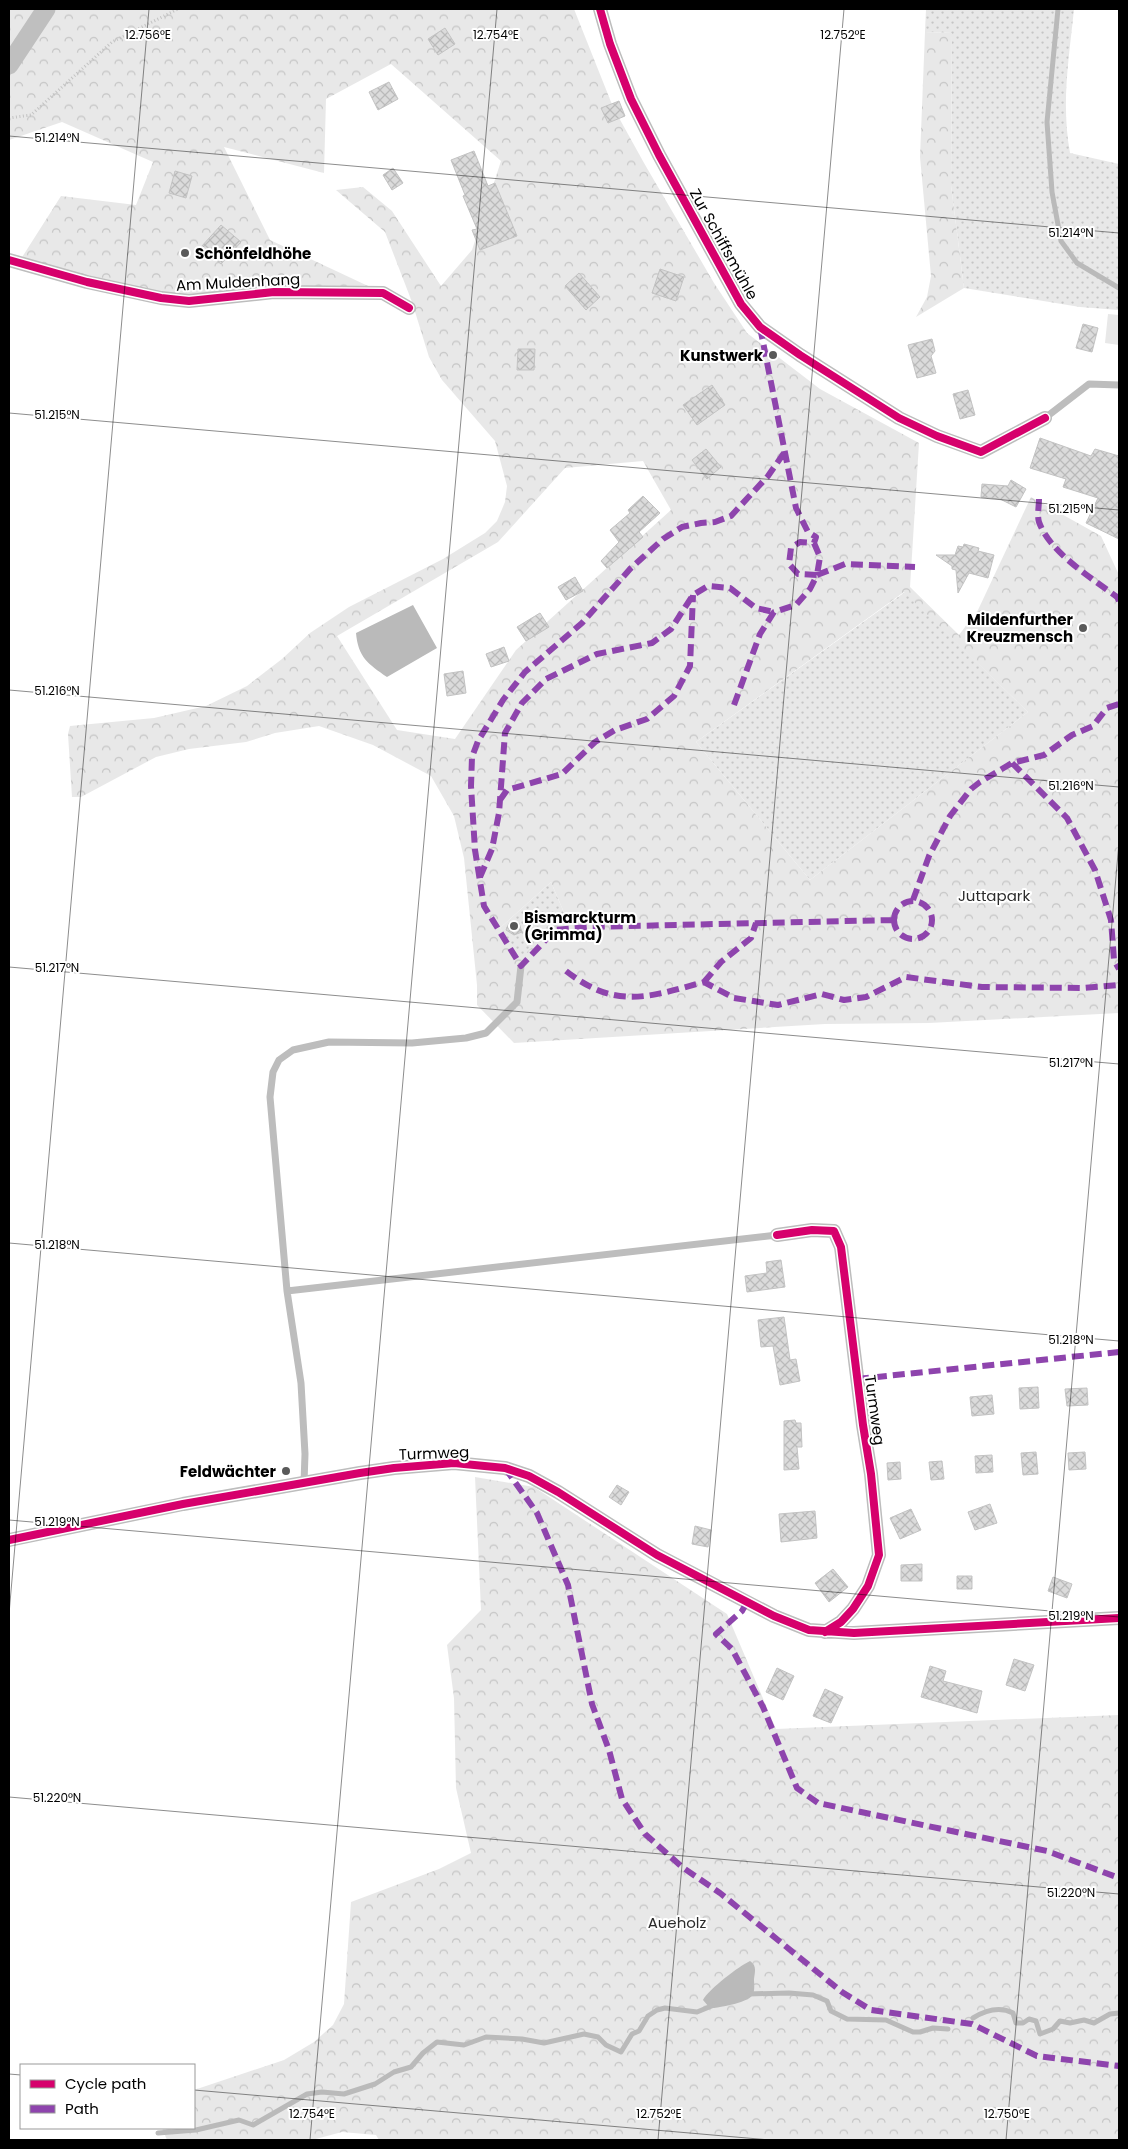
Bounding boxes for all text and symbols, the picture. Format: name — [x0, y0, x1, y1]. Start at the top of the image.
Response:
text: 12.756°E — [125, 26, 171, 43]
text: 12.754°E — [473, 26, 519, 43]
text: 12.752°E — [820, 26, 866, 43]
text: 51.214°N — [34, 129, 80, 146]
street label: Zur Schiffsmühle — [685, 185, 763, 303]
text: 51.214°N — [1048, 224, 1094, 241]
place label: Schönfeldhöhe — [195, 243, 311, 264]
marker: Schönfeldhöhe — [179, 247, 191, 259]
street label: Am Muldenhang — [175, 268, 301, 296]
place label: Kunstwerk — [680, 345, 764, 366]
marker: Kunstwerk — [767, 349, 779, 361]
text: 51.215°N — [34, 406, 80, 423]
text: 51.215°N — [1048, 500, 1094, 517]
place label: Mildenfurther Kreuzmensch — [967, 609, 1074, 647]
marker: Mildenfurther Kreuzmensch — [1077, 622, 1089, 634]
text: 51.216°N — [34, 682, 80, 699]
text: 51.216°N — [1048, 777, 1094, 794]
park label: Juttapark — [958, 885, 1030, 906]
place label: Bismarckturm (Grimma) — [524, 907, 636, 945]
marker: Bismarckturm (Grimma) — [508, 920, 520, 932]
text: 51.217°N — [35, 959, 79, 976]
text: 51.217°N — [1049, 1054, 1093, 1071]
text: 51.218°N — [34, 1236, 80, 1253]
text: 51.218°N — [1048, 1331, 1094, 1348]
street label: Turmweg — [860, 1374, 890, 1446]
street label: Turmweg — [398, 1441, 470, 1465]
place label: Feldwächter — [180, 1461, 277, 1482]
marker: Feldwächter — [280, 1465, 292, 1477]
text: 51.219°N — [34, 1513, 80, 1530]
text: 51.219°N — [1048, 1607, 1094, 1624]
text: 51.220°N — [33, 1789, 81, 1806]
text: 51.220°N — [1047, 1884, 1095, 1901]
park label: Aueholz — [648, 1912, 707, 1933]
legend — [20, 2064, 195, 2129]
text: Cycle path — [65, 2073, 146, 2094]
text: Path — [65, 2098, 99, 2119]
text: 12.754°E — [289, 2105, 335, 2122]
text: 12.752°E — [636, 2105, 682, 2122]
text: 12.750°E — [984, 2105, 1030, 2122]

